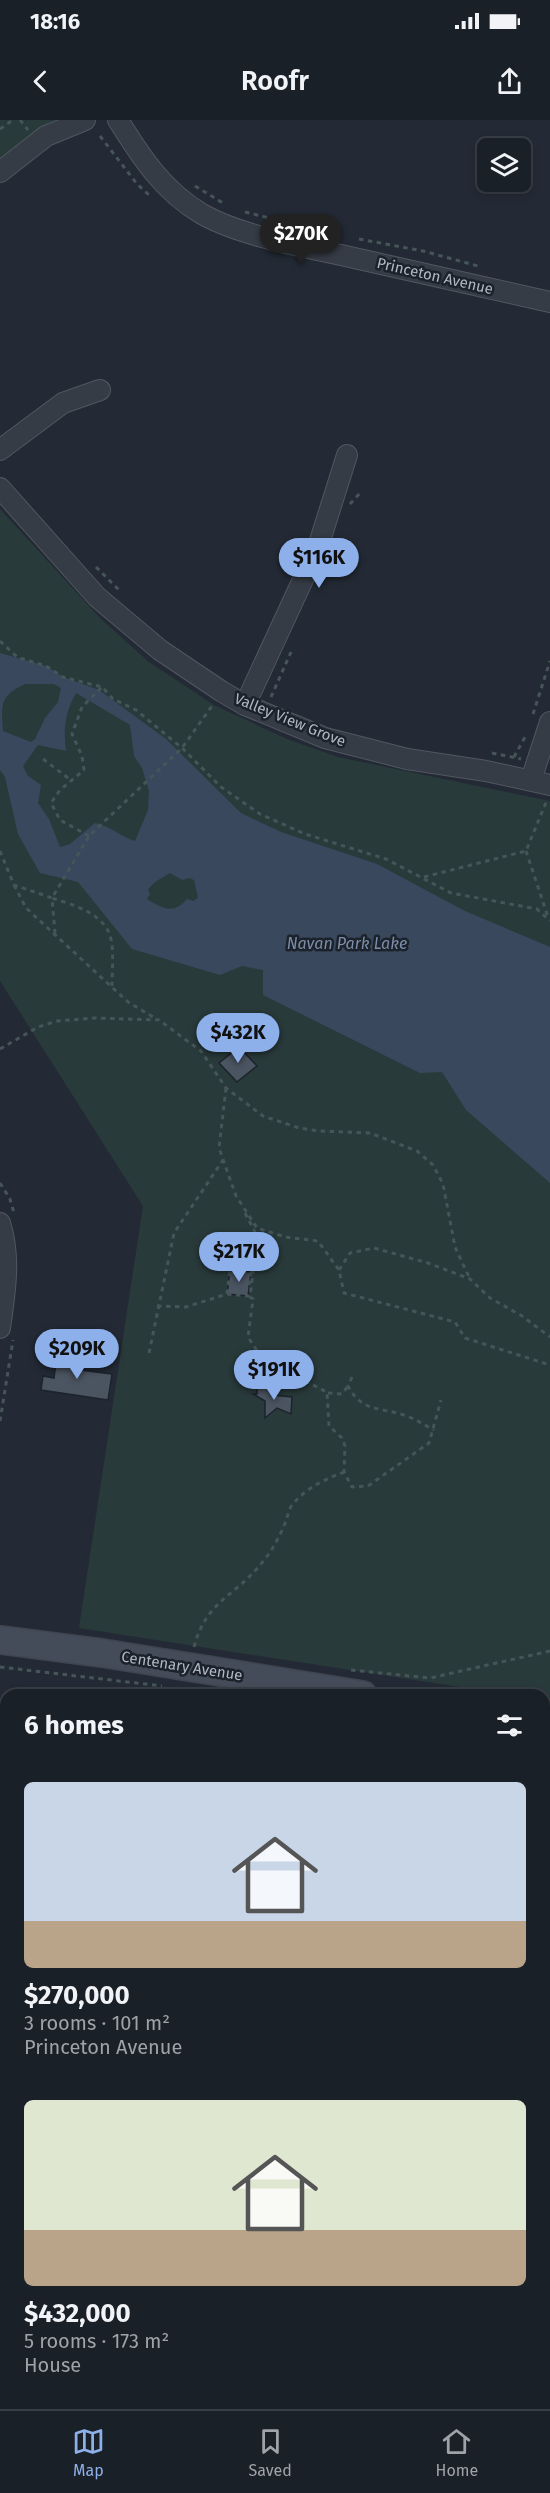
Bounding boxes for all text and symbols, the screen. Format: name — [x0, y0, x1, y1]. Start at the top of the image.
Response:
text: 18:16 — [30, 8, 80, 35]
icon: back — [24, 65, 57, 98]
text: Roofr — [241, 65, 309, 97]
icon: share — [493, 65, 526, 98]
map controls — [477, 138, 531, 192]
button: layers — [477, 138, 531, 192]
pin: $270K — [259, 214, 343, 265]
text: $270K — [274, 221, 328, 245]
street label: Princeton Avenue — [375, 254, 495, 298]
pin: $116K — [277, 538, 361, 589]
text: $116K — [293, 545, 345, 569]
street label: Valley View Grove — [232, 689, 348, 751]
water label: Navan Park Lake — [287, 934, 407, 953]
pin: $432K — [196, 1013, 280, 1064]
text: $432K — [210, 1020, 266, 1044]
pin: $217K — [197, 1232, 281, 1283]
text: $217K — [213, 1239, 265, 1263]
pin: $209K — [35, 1329, 119, 1380]
text: $209K — [49, 1336, 105, 1360]
pin: $191K — [232, 1350, 316, 1401]
text: $191K — [248, 1357, 300, 1381]
street label: Centenary Avenue — [120, 1648, 244, 1684]
icon: filters — [493, 1709, 526, 1742]
text: 6 homes — [24, 1710, 124, 1741]
icon: home — [221, 1821, 329, 1929]
text: $270,000 — [24, 1980, 130, 2011]
text: 3 rooms · 101 m² — [24, 2011, 170, 2035]
text: Princeton Avenue — [24, 2035, 182, 2059]
icon: home — [221, 2139, 329, 2247]
text: $432,000 — [24, 2298, 131, 2329]
text: 5 rooms · 173 m² — [24, 2329, 169, 2353]
text: House — [24, 2353, 81, 2377]
tab: Map — [72, 2425, 105, 2480]
tab: Saved — [249, 2425, 292, 2480]
tab: Home — [436, 2425, 478, 2480]

